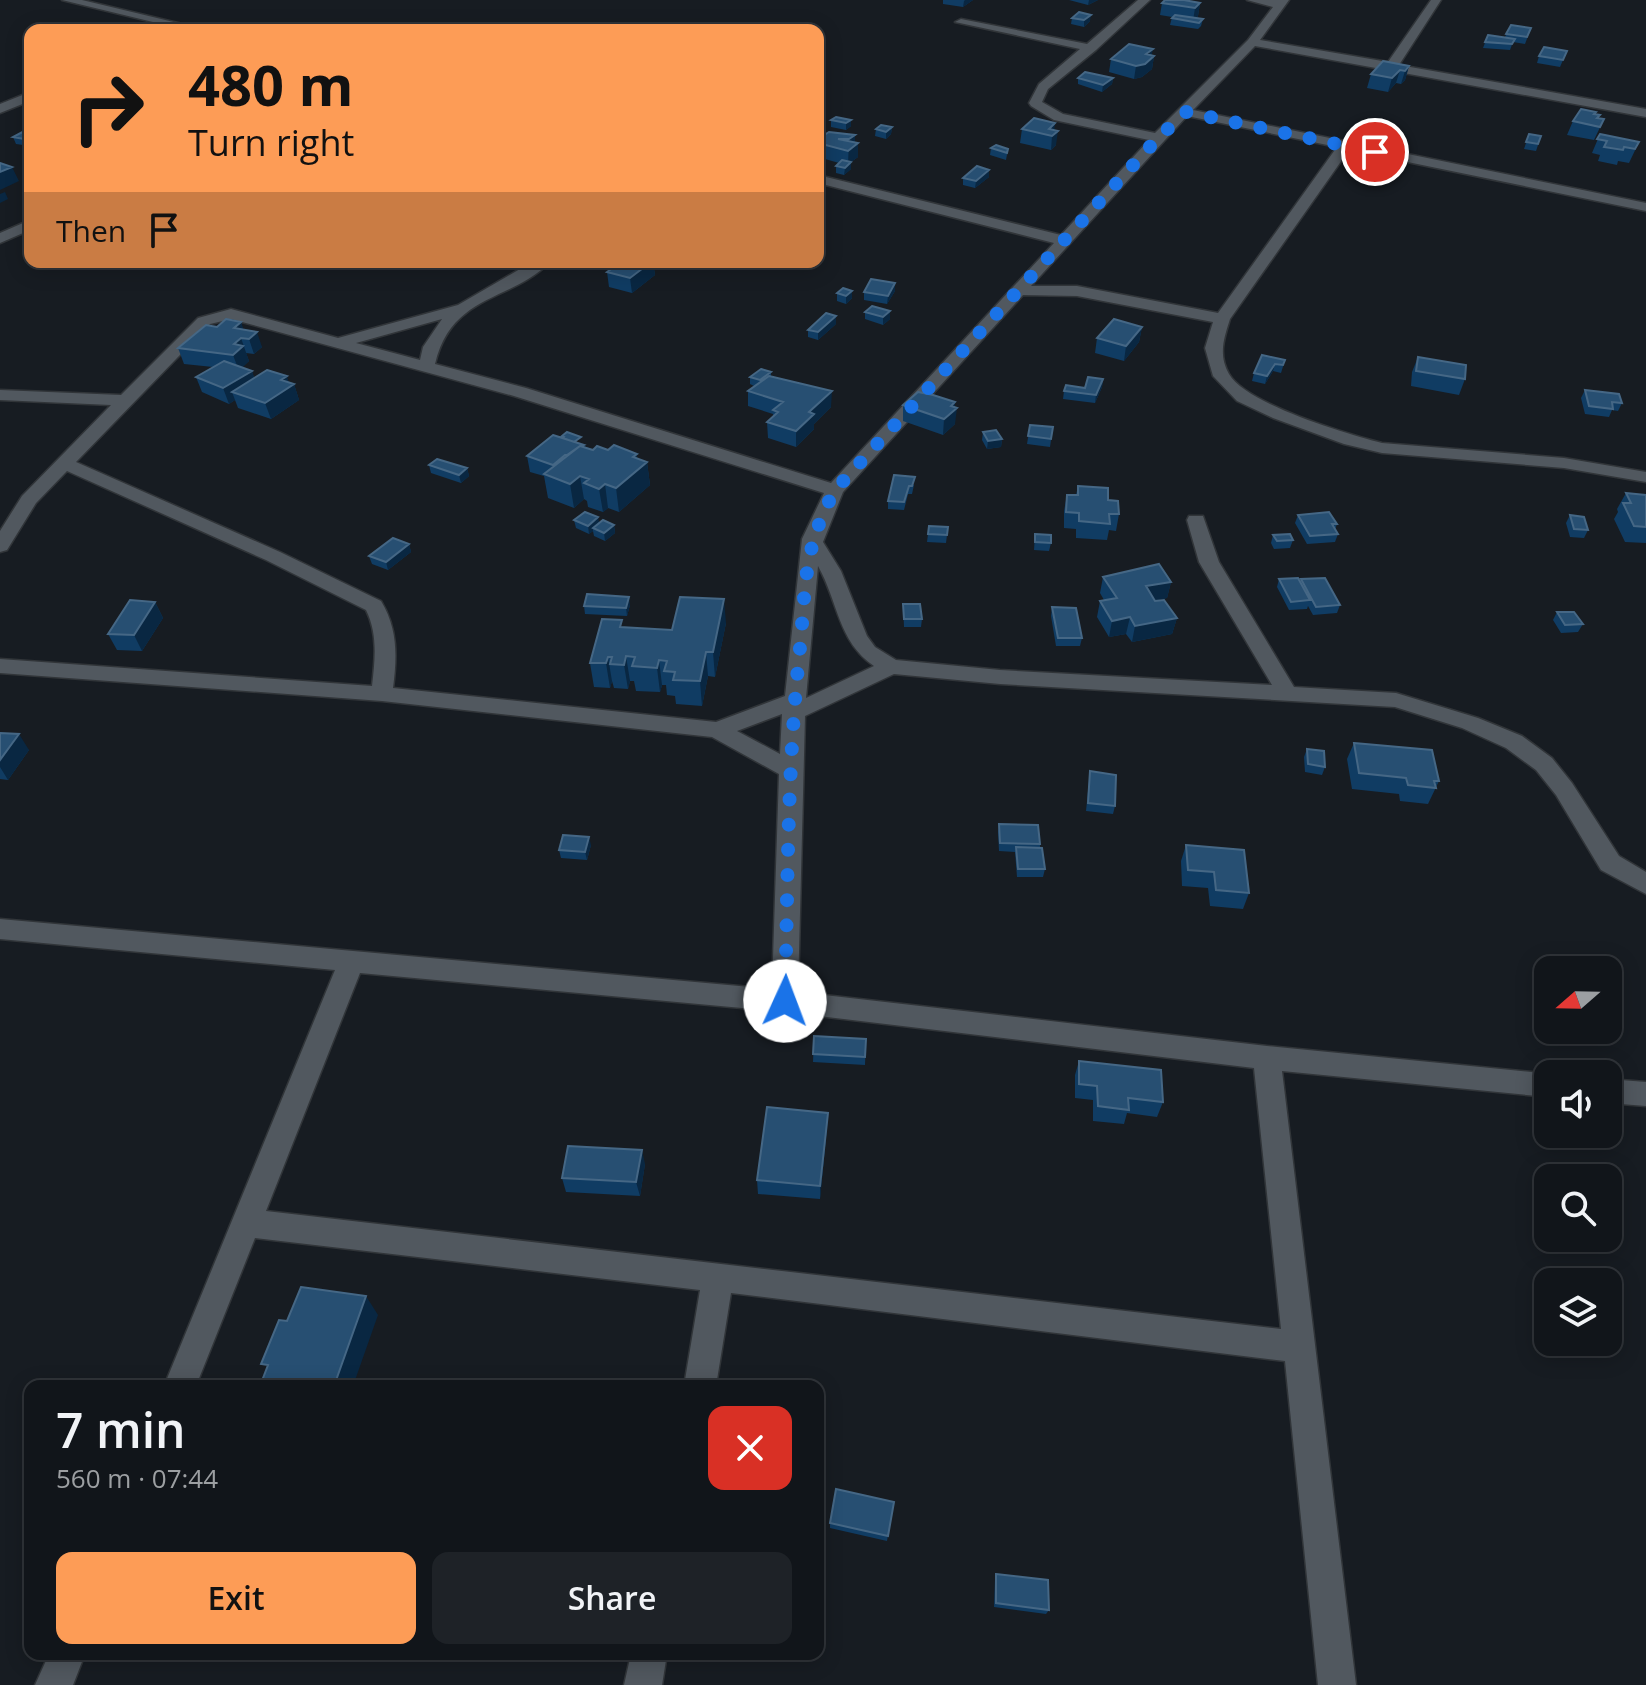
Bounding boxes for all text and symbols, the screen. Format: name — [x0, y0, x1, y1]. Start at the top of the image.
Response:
text: 480 m — [188, 46, 354, 122]
icon: right — [56, 56, 160, 160]
text: Turn right — [188, 118, 354, 167]
pin — [1341, 118, 1409, 186]
icon: arrive — [1353, 130, 1397, 174]
icon: arrive — [142, 208, 186, 252]
text: Then — [56, 210, 126, 251]
north arrow — [1534, 956, 1622, 1044]
map controls — [1534, 956, 1622, 1356]
position arrow — [743, 959, 827, 1043]
button: sound — [1534, 1060, 1622, 1148]
button: search — [1534, 1164, 1622, 1252]
button: layers — [1534, 1268, 1622, 1356]
text: 7 min — [56, 1397, 186, 1462]
button: close — [708, 1406, 792, 1490]
text: 560 m · 07:44 — [56, 1460, 218, 1496]
button: Exit — [56, 1552, 416, 1644]
button: Share — [432, 1552, 792, 1644]

